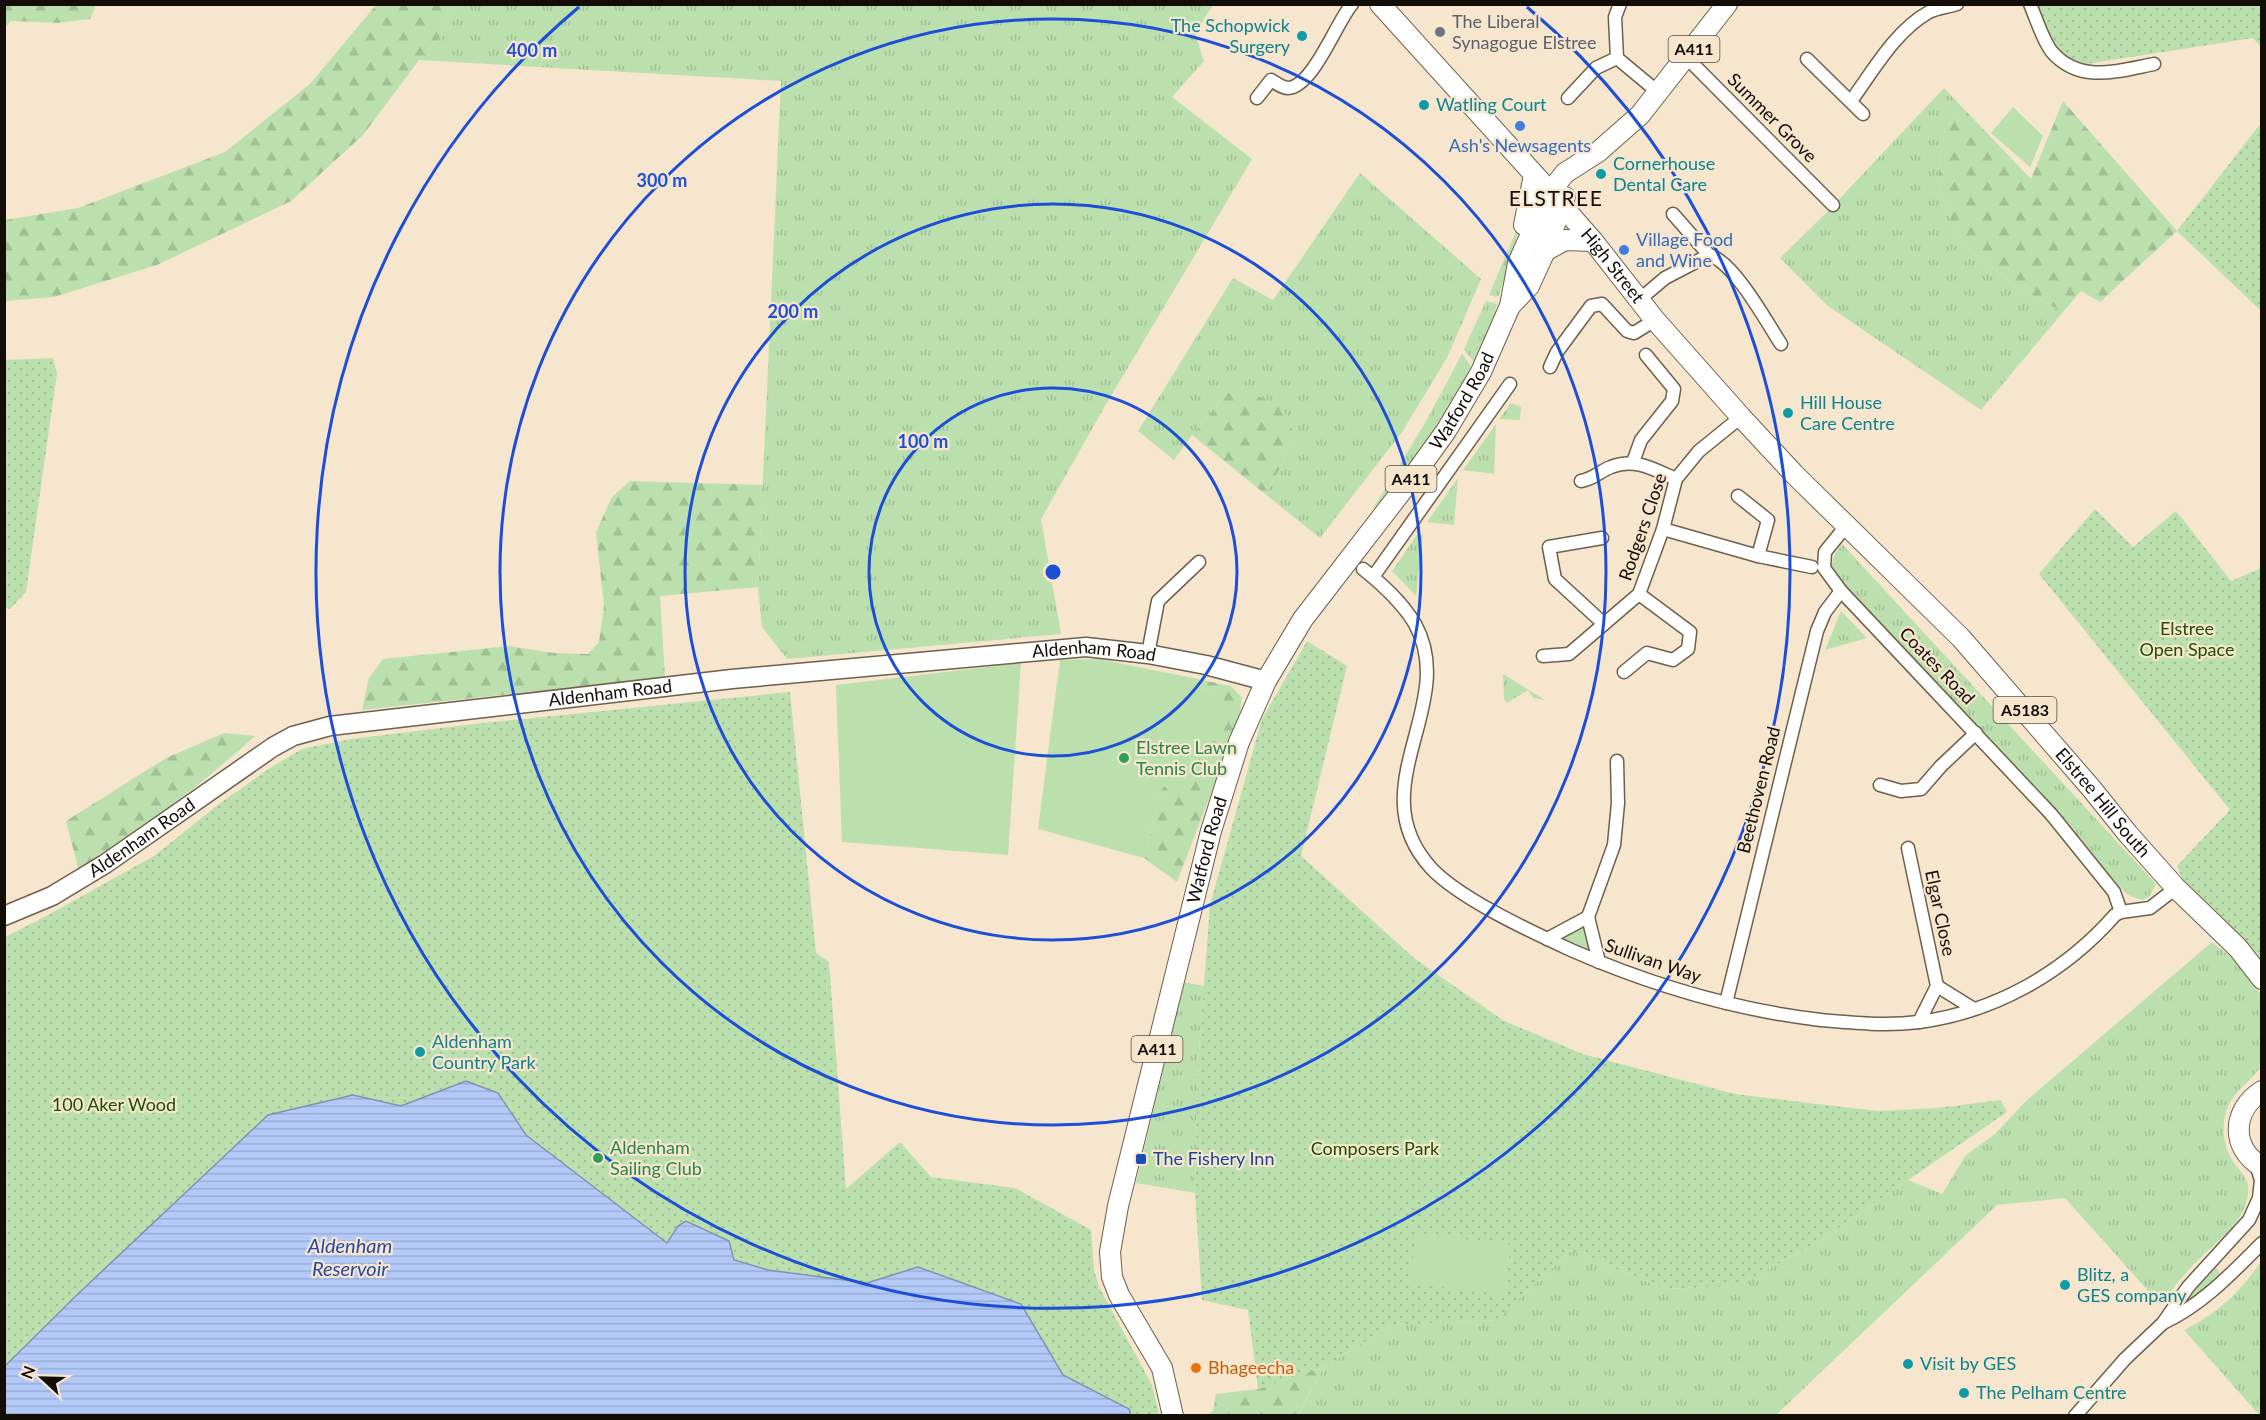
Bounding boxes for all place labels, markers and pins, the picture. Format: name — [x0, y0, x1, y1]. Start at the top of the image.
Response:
place label: The Liberal Synagogue Elstree — [1452, 10, 1596, 53]
place label: The Schopwick Surgery — [1171, 14, 1291, 57]
marker: The Liberal Synagogue Elstree — [1433, 25, 1447, 39]
marker: The Schopwick Surgery — [1295, 29, 1309, 43]
place label: Watling Court — [1436, 93, 1547, 115]
marker: Watling Court — [1417, 98, 1431, 112]
marker: Ash's Newsagents — [1513, 119, 1527, 133]
place label: Ash's Newsagents — [1449, 134, 1591, 156]
place label: Cornerhouse Dental Care — [1613, 152, 1715, 195]
marker: Cornerhouse Dental Care — [1594, 167, 1608, 181]
place label: Village Food and Wine — [1636, 228, 1733, 271]
marker: Village Food and Wine — [1617, 243, 1631, 257]
place label: Hill House Care Centre — [1800, 391, 1895, 434]
marker: Hill House Care Centre — [1781, 406, 1795, 420]
centre of rings — [1043, 562, 1063, 582]
place label: Elstree Lawn Tennis Club — [1136, 736, 1237, 779]
marker: Elstree Lawn Tennis Club — [1117, 751, 1131, 765]
place label: Aldenham Country Park — [432, 1030, 536, 1073]
marker: Aldenham Country Park — [413, 1045, 427, 1059]
place label: Aldenham Sailing Club — [610, 1136, 702, 1179]
place label: The Fishery Inn — [1153, 1147, 1274, 1169]
marker: Aldenham Sailing Club — [591, 1151, 605, 1165]
marker: The Fishery Inn — [1134, 1152, 1148, 1166]
place label: Blitz, a GES company — [2077, 1263, 2187, 1306]
marker: Blitz, a GES company — [2058, 1278, 2072, 1292]
place label: Visit by GES — [1920, 1352, 2016, 1374]
place label: Bhageecha — [1208, 1356, 1294, 1378]
marker: Visit by GES — [1901, 1357, 1915, 1371]
marker: Bhageecha — [1189, 1361, 1203, 1375]
place label: The Pelham Centre — [1976, 1381, 2127, 1403]
marker: The Pelham Centre — [1957, 1386, 1971, 1400]

